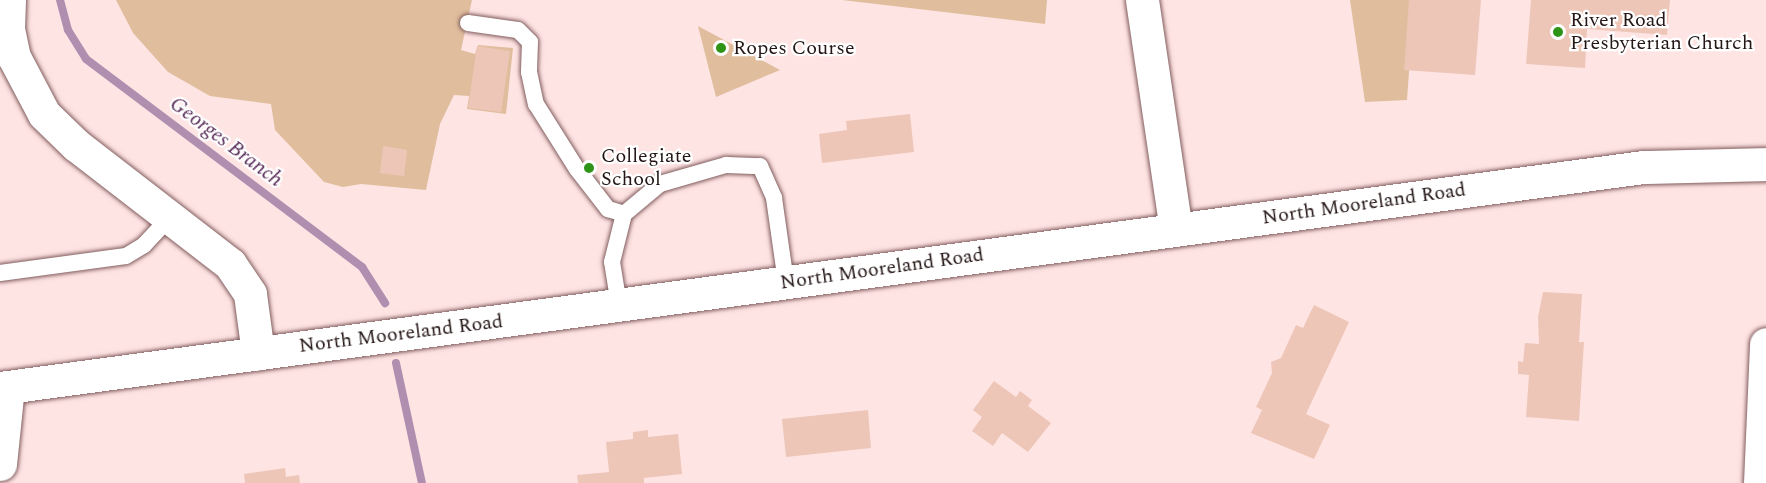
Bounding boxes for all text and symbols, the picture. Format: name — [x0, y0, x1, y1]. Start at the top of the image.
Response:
place label: River Road Presbyterian Church — [1570, 8, 1753, 55]
marker: River Road Presbyterian Church — [1551, 25, 1565, 39]
place label: Ropes Course — [733, 36, 855, 60]
marker: Ropes Course — [714, 41, 728, 55]
water label: Georges Branch — [165, 91, 287, 193]
place label: Collegiate School — [601, 144, 691, 191]
marker: Collegiate School — [582, 161, 596, 175]
street label: North Mooreland Road — [1261, 178, 1467, 230]
street label: North Mooreland Road — [779, 243, 985, 295]
street label: North Mooreland Road — [298, 310, 504, 358]

